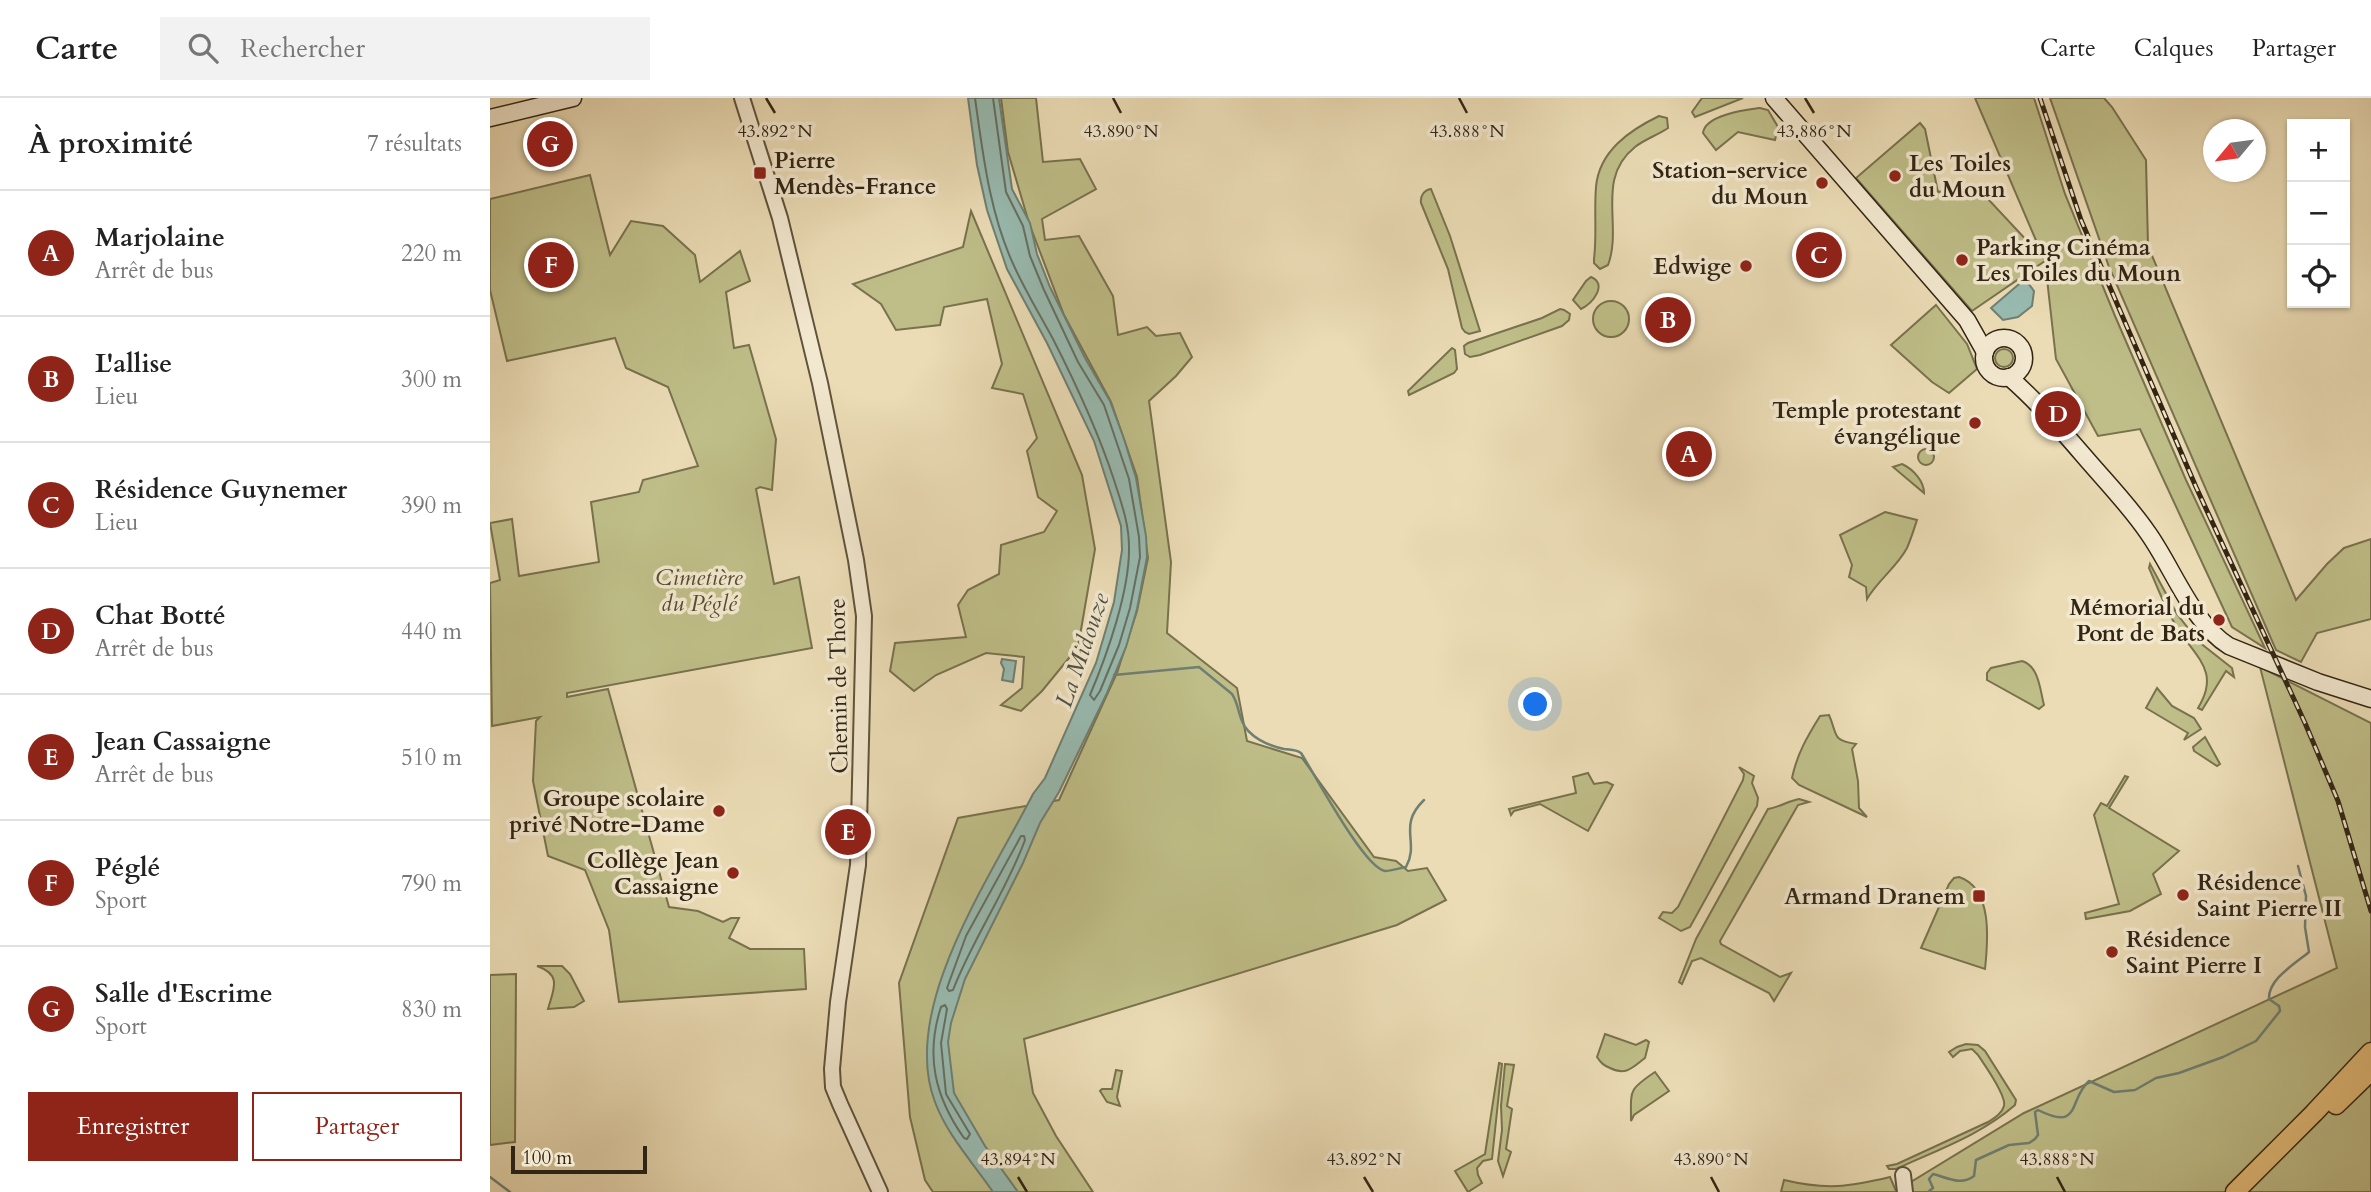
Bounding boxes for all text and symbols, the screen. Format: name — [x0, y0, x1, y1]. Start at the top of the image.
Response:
search box — [160, 17, 650, 80]
text: Carte — [35, 26, 118, 71]
icon: search — [184, 29, 222, 67]
text: Rechercher — [240, 31, 365, 66]
text: Carte — [2040, 32, 2096, 65]
text: Calques — [2134, 32, 2214, 65]
text: Partager — [2252, 32, 2336, 65]
pin: G — [527, 118, 573, 170]
text: 43.892°N — [737, 119, 813, 144]
text: 43.890°N — [1083, 119, 1159, 144]
text: 43.888°N — [1429, 119, 1505, 144]
text: 43.886°N — [1776, 119, 1852, 144]
north arrow — [2203, 119, 2266, 182]
map controls — [2287, 119, 2350, 308]
button: + — [2287, 119, 2350, 182]
text: À proximité — [28, 123, 193, 164]
text: 7 résultats — [367, 128, 462, 159]
place label: Pierre Mendès-France — [774, 145, 936, 202]
place label: Les Toiles du Moun — [1909, 148, 2011, 205]
place label: Station-service du Moun — [1652, 155, 1808, 212]
marker: Pierre Mendès-France — [752, 165, 768, 181]
marker: Les Toiles du Moun — [1887, 168, 1903, 184]
marker: Station-service du Moun — [1814, 175, 1830, 191]
button: − — [2287, 182, 2350, 245]
text: Marjolaine — [95, 220, 225, 255]
pin: C — [1796, 229, 1842, 281]
place label: Parking Cinéma Les Toiles du Moun — [1976, 232, 2181, 289]
text: A — [42, 238, 60, 269]
text: 220 m — [401, 238, 462, 269]
pin: F — [528, 239, 574, 291]
button: locate — [2287, 245, 2350, 308]
place label: Edwige — [1653, 251, 1732, 282]
marker: Parking Cinéma Les Toiles du Moun — [1954, 252, 1970, 268]
text: Arrêt de bus — [95, 255, 214, 286]
marker: Edwige — [1738, 258, 1754, 274]
pin: B — [1645, 294, 1691, 346]
text: L'allise — [95, 346, 172, 381]
text: B — [43, 364, 59, 395]
text: 300 m — [401, 364, 462, 395]
text: Lieu — [95, 381, 138, 412]
pin: D — [2035, 388, 2081, 440]
place label: Temple protestant évangélique — [1772, 395, 1961, 452]
marker: Temple protestant évangélique — [1967, 415, 1983, 431]
pin: A — [1666, 428, 1712, 480]
text: Résidence Guynemer — [95, 472, 347, 507]
text: C — [42, 490, 60, 521]
text: 390 m — [401, 490, 462, 521]
text: Lieu — [95, 507, 138, 538]
park label: Cimetière du Péglé — [655, 562, 743, 619]
water label: La Midouze — [1048, 588, 1118, 712]
place label: Mémorial du Pont de Bats — [2069, 592, 2205, 649]
text: Chat Botté — [95, 598, 226, 633]
street label: Chemin de Thore — [821, 598, 856, 774]
marker: Mémorial du Pont de Bats — [2211, 612, 2227, 628]
text: D — [41, 616, 61, 647]
text: 440 m — [401, 616, 462, 647]
text: Arrêt de bus — [95, 633, 214, 664]
your location — [1518, 687, 1552, 721]
text: Jean Cassaigne — [95, 724, 271, 759]
text: E — [44, 742, 58, 773]
text: 510 m — [401, 742, 462, 773]
text: Arrêt de bus — [95, 759, 214, 790]
place label: Groupe scolaire privé Notre-Dame — [509, 783, 705, 840]
marker: Groupe scolaire privé Notre-Dame — [711, 803, 727, 819]
pin: E — [825, 806, 871, 858]
place label: Collège Jean Cassaigne — [587, 845, 719, 902]
text: Péglé — [95, 850, 160, 885]
marker: Collège Jean Cassaigne — [725, 865, 741, 881]
place label: Résidence Saint Pierre II — [2197, 867, 2342, 924]
text: F — [44, 868, 58, 899]
text: 790 m — [401, 868, 462, 899]
place label: Armand Dranem — [1784, 881, 1966, 912]
text: Sport — [95, 885, 147, 916]
marker: Résidence Saint Pierre II — [2175, 887, 2191, 903]
marker: Armand Dranem — [1971, 888, 1987, 904]
place label: Résidence Saint Pierre I — [2126, 924, 2262, 981]
marker: Résidence Saint Pierre I — [2104, 944, 2120, 960]
text: Salle d'Escrime — [95, 976, 273, 1011]
text: G — [42, 994, 60, 1025]
text: 830 m — [401, 994, 462, 1025]
text: Sport — [95, 1011, 147, 1042]
button: Enregistrer — [28, 1092, 238, 1161]
button: Partager — [252, 1092, 462, 1161]
scale bar — [511, 1143, 648, 1175]
text: 100 m — [522, 1145, 572, 1171]
text: 43.894°N — [980, 1147, 1056, 1172]
text: 43.892°N — [1326, 1147, 1402, 1172]
text: 43.890°N — [1673, 1147, 1749, 1172]
text: 43.888°N — [2019, 1147, 2095, 1172]

